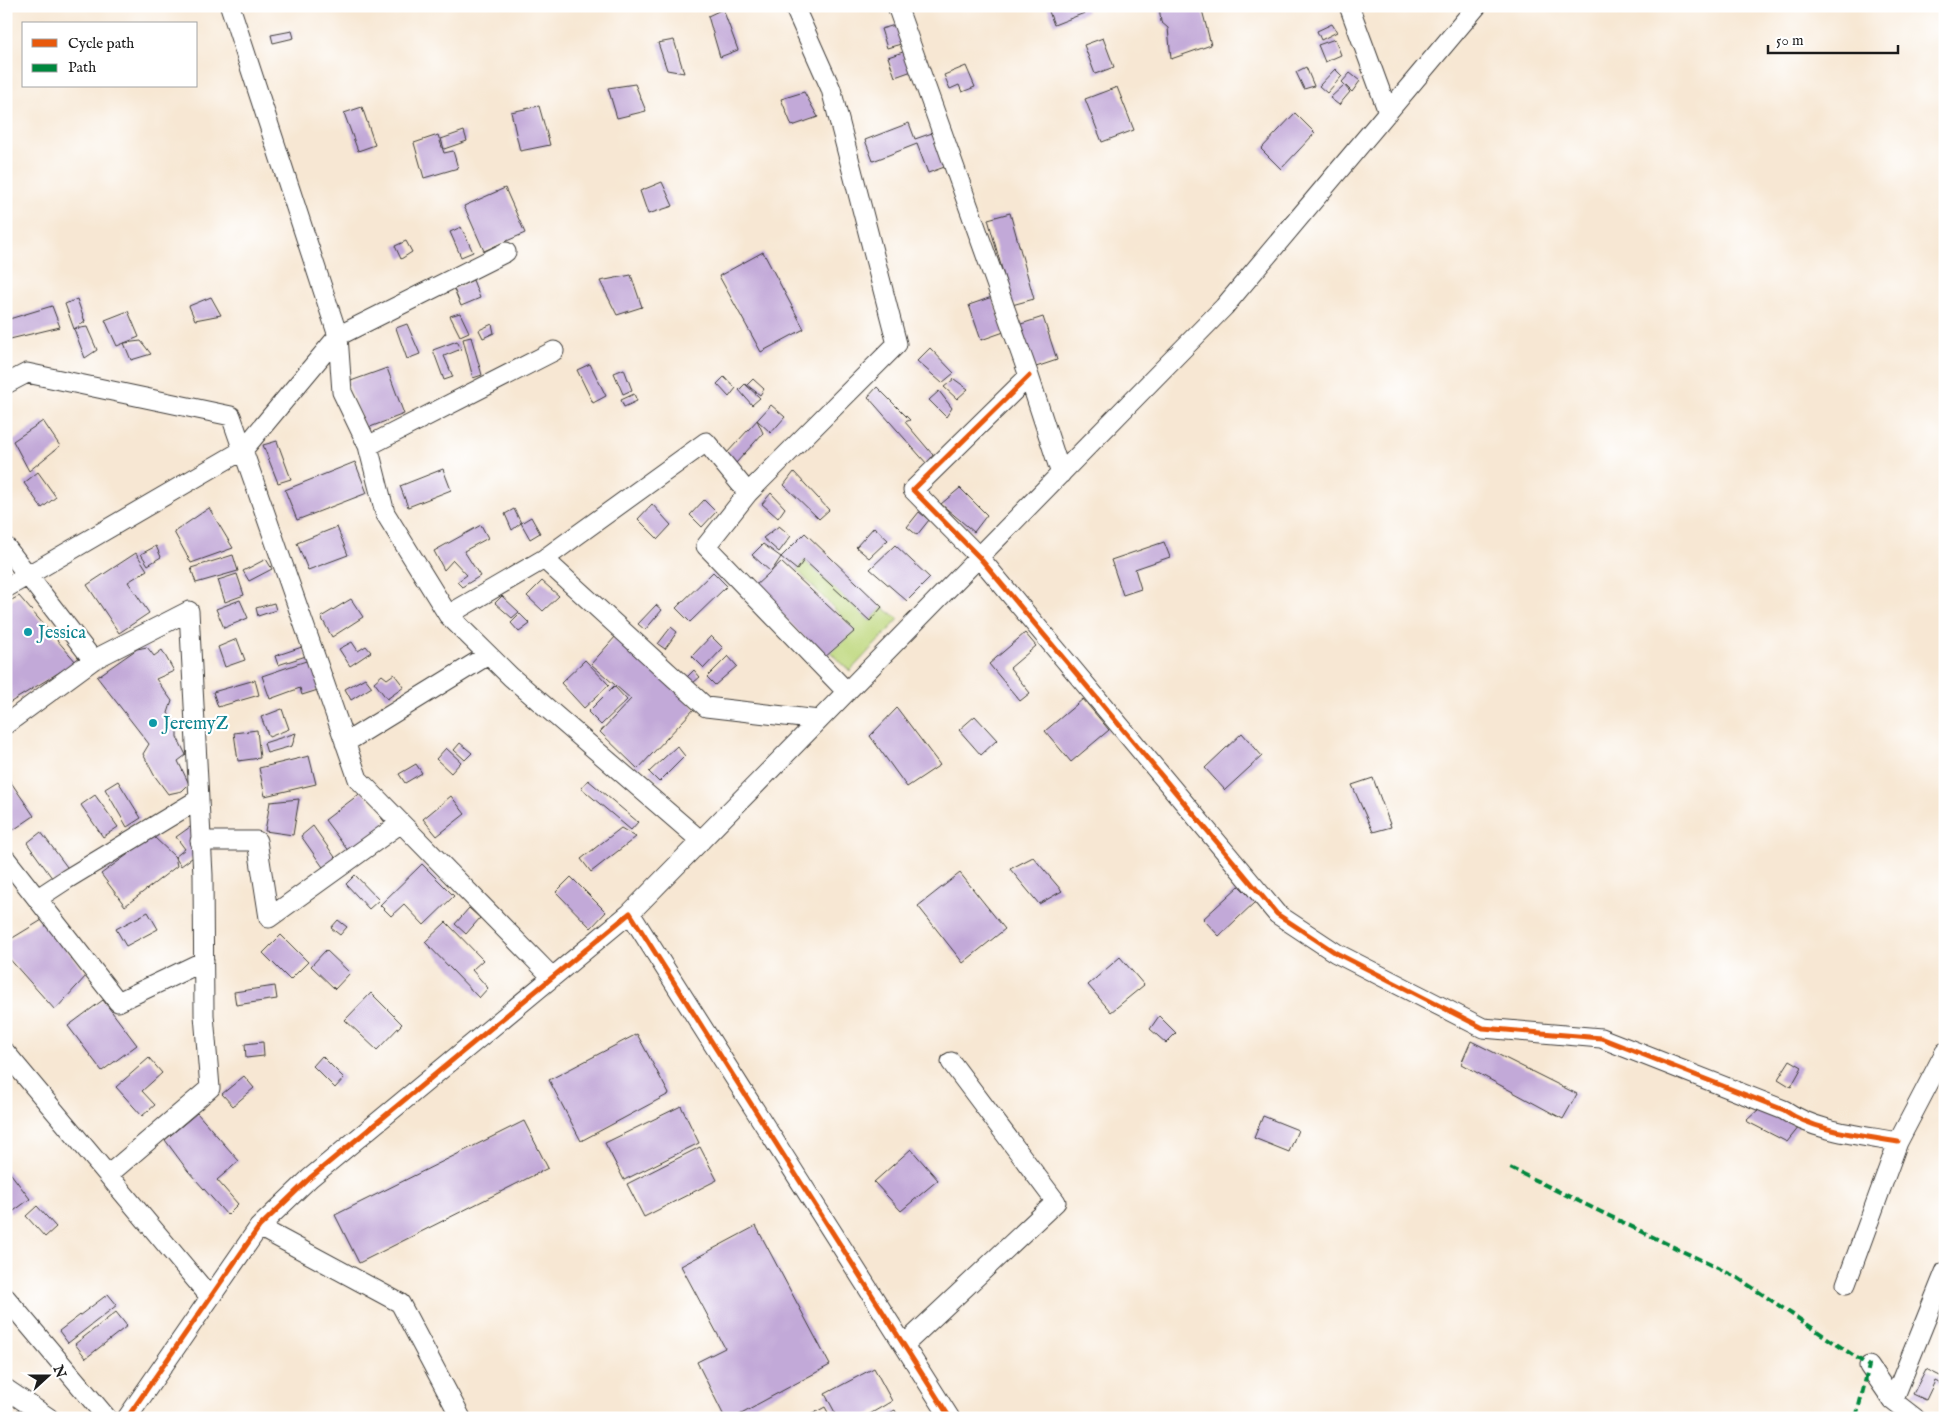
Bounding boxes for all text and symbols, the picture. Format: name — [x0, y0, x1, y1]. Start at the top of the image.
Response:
legend — [22, 22, 198, 88]
scale bar — [1768, 22, 1898, 54]
text: 50 m — [1776, 31, 1804, 50]
text: Cycle path — [68, 34, 134, 53]
text: Path — [68, 58, 96, 77]
place label: Jessica — [36, 622, 86, 645]
marker: Jessica — [22, 626, 34, 638]
place label: JeremyZ — [161, 713, 229, 736]
marker: JeremyZ — [147, 717, 159, 729]
north arrow — [22, 1352, 72, 1402]
text: N — [48, 1362, 70, 1381]

